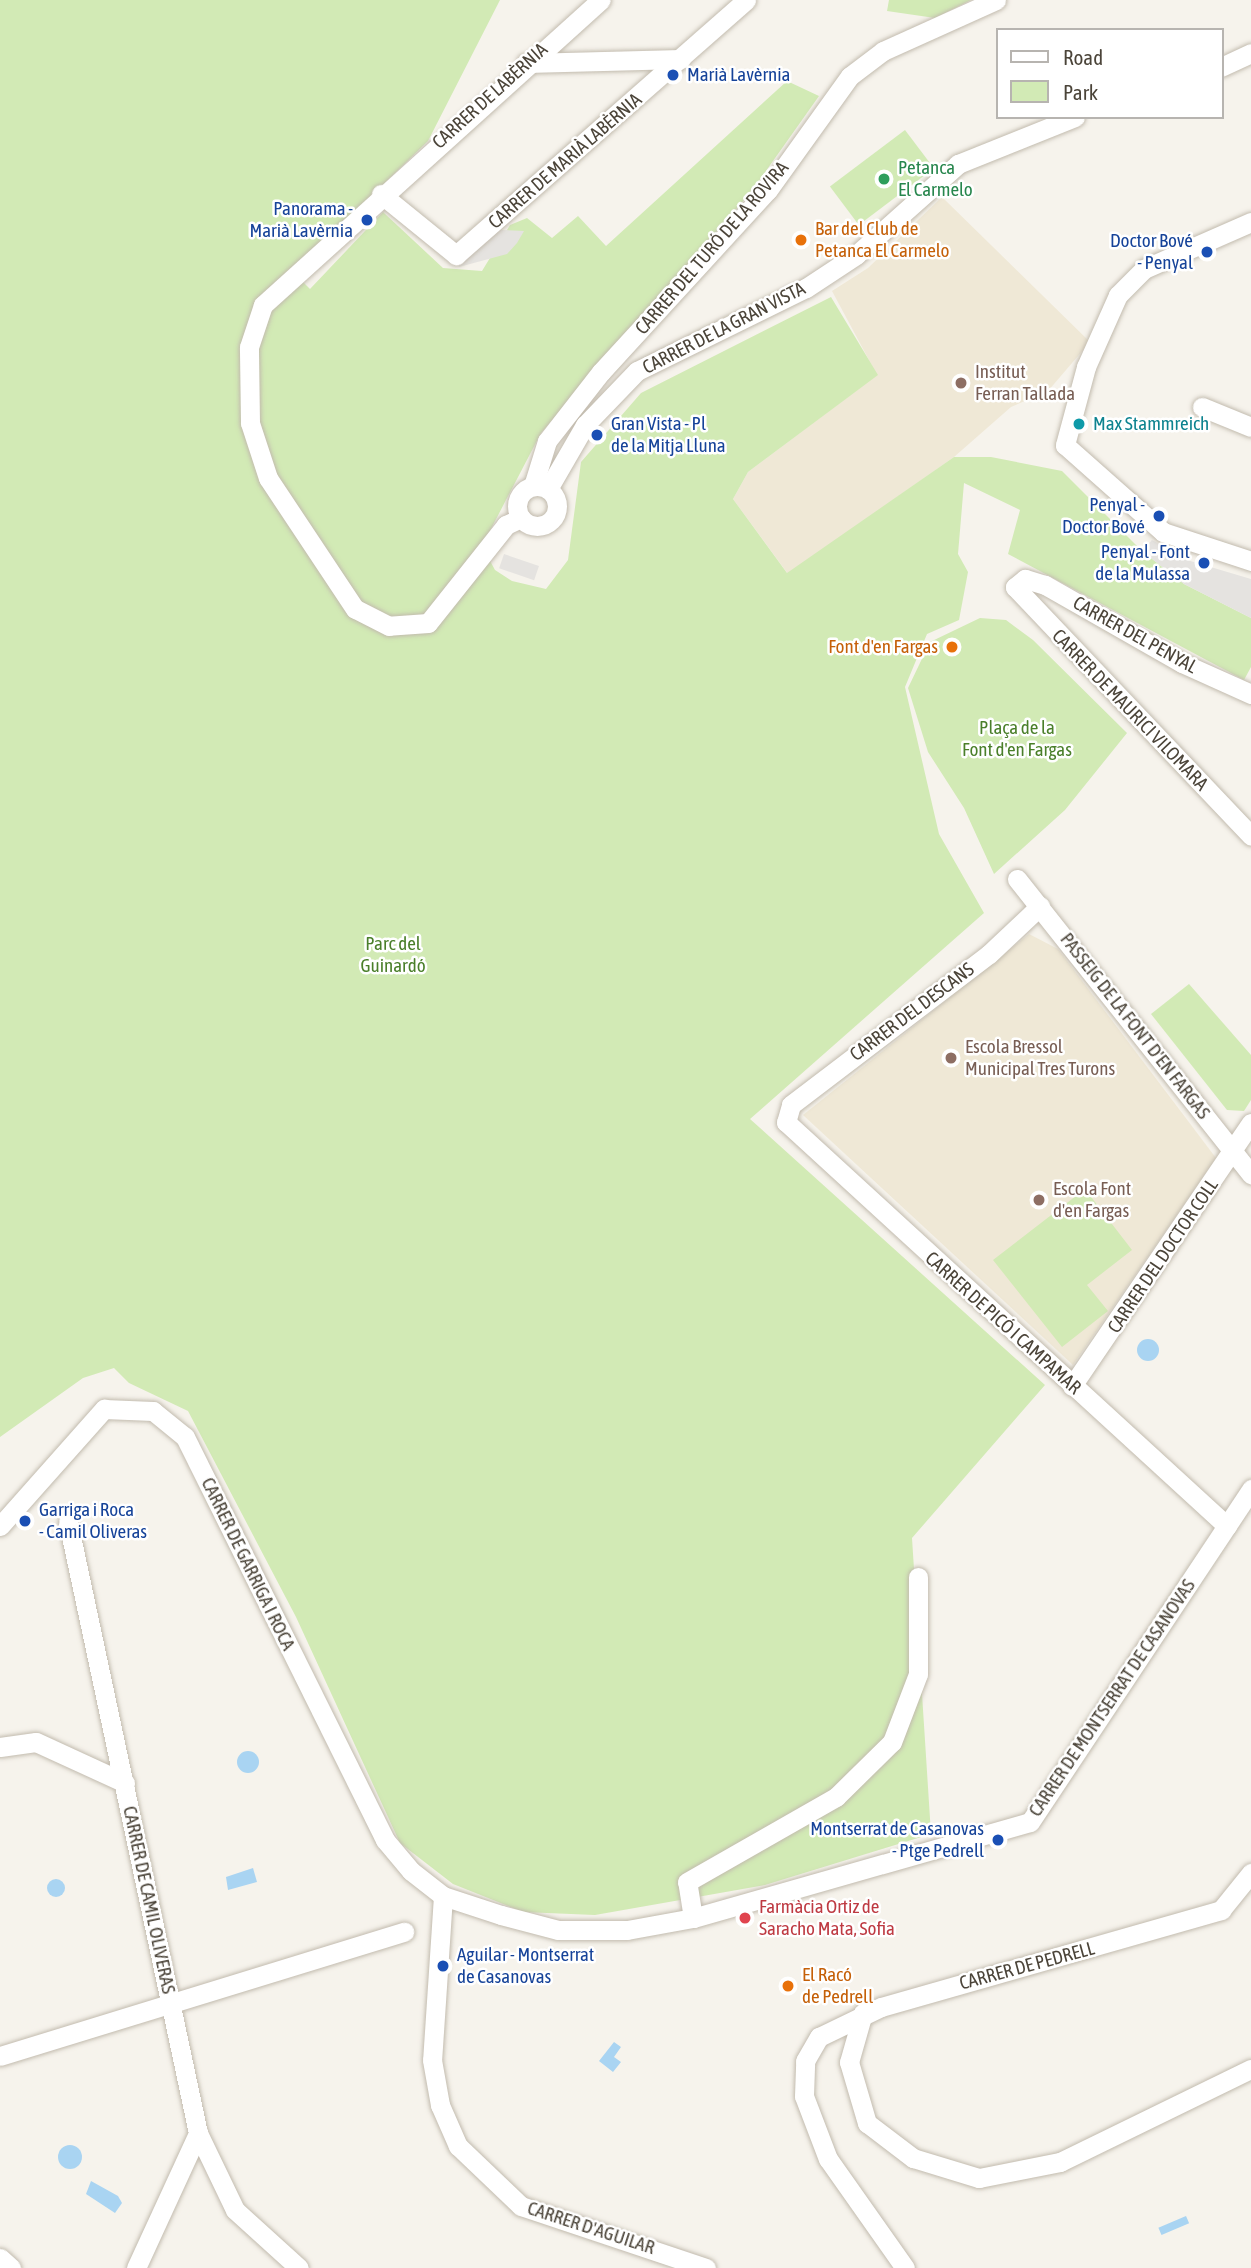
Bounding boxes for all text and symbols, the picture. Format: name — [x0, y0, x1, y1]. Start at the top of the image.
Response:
legend — [996, 28, 1223, 119]
street label: CARRER DE LABÈRNIA — [428, 38, 552, 154]
text: Road — [1063, 45, 1103, 69]
place label: Marià Lavèrnia — [687, 64, 790, 86]
marker: Marià Lavèrnia — [665, 67, 681, 83]
text: Park — [1063, 80, 1098, 104]
street label: CARRER DE MARIÀ LABÈRNIA — [484, 88, 646, 234]
street label: CARRER DEL TURÓ DE LA ROVIRA — [631, 157, 793, 339]
place label: Petanca El Carmelo — [898, 157, 973, 201]
marker: Petanca El Carmelo — [876, 171, 892, 187]
place label: Panorama - Marià Lavèrnia — [250, 198, 353, 242]
marker: Panorama - Marià Lavèrnia — [359, 212, 375, 228]
place label: Bar del Club de Petanca El Carmelo — [815, 218, 950, 262]
place label: Doctor Bové - Penyal — [1110, 230, 1193, 274]
marker: Bar del Club de Petanca El Carmelo — [793, 232, 809, 248]
marker: Doctor Bové - Penyal — [1199, 244, 1215, 260]
street label: CARRER DE LA GRAN VISTA — [639, 277, 809, 379]
place label: Institut Ferran Tallada — [975, 361, 1075, 405]
marker: Institut Ferran Tallada — [953, 375, 969, 391]
place label: Gran Vista - Pl de la Mitja Lluna — [611, 413, 726, 457]
place label: Max Stammreich — [1093, 413, 1209, 435]
marker: Max Stammreich — [1071, 416, 1087, 432]
marker: Gran Vista - Pl de la Mitja Lluna — [589, 427, 605, 443]
place label: Penyal - Doctor Bové — [1062, 494, 1145, 538]
marker: Penyal - Doctor Bové — [1151, 508, 1167, 524]
place label: Penyal - Font de la Mulassa — [1095, 541, 1190, 585]
marker: Penyal - Font de la Mulassa — [1196, 555, 1212, 571]
street label: CARRER DEL PENYAL — [1069, 591, 1201, 679]
street label: CARRER DE MAURICI VILOMARA — [1047, 625, 1213, 795]
place label: Font d'en Fargas — [828, 636, 938, 658]
marker: Font d'en Fargas — [944, 639, 960, 655]
park label: Plaça de la Font d'en Fargas — [962, 717, 1072, 761]
street label: PASSEIG DE LA FONT D'EN FARGAS — [1055, 928, 1215, 1124]
park label: Parc del Guinardó — [360, 933, 426, 977]
street label: CARRER DEL DESCANS — [845, 958, 979, 1066]
place label: Escola Bressol Municipal Tres Turons — [965, 1036, 1115, 1080]
marker: Escola Bressol Municipal Tres Turons — [943, 1050, 959, 1066]
street label: CARRER DEL DOCTOR COLL — [1103, 1175, 1223, 1337]
place label: Escola Font d'en Fargas — [1053, 1178, 1131, 1222]
marker: Escola Font d'en Fargas — [1031, 1192, 1047, 1208]
street label: CARRER DE PICÓ I CAMPAMAR — [920, 1247, 1086, 1399]
street label: CARRER DE GARRIGA I ROCA — [196, 1474, 300, 1654]
place label: Garriga i Roca - Camil Oliveras — [39, 1499, 147, 1543]
marker: Garriga i Roca - Camil Oliveras — [17, 1513, 33, 1529]
street label: CARRER DE MONTSERRAT DE CASANOVAS — [1024, 1575, 1200, 1821]
street label: CARRER DE CAMIL OLIVERAS — [118, 1804, 180, 1996]
place label: Montserrat de Casanovas - Ptge Pedrell — [810, 1818, 984, 1862]
marker: Montserrat de Casanovas - Ptge Pedrell — [990, 1832, 1006, 1848]
place label: Farmàcia Ortiz de Saracho Mata, Sofia — [759, 1896, 895, 1940]
marker: Farmàcia Ortiz de Saracho Mata, Sofia — [737, 1910, 753, 1926]
street label: CARRER DE PEDRELL — [957, 1937, 1097, 1995]
place label: Aguilar - Montserrat de Casanovas — [457, 1944, 594, 1988]
marker: Aguilar - Montserrat de Casanovas — [435, 1958, 451, 1974]
place label: El Racó de Pedrell — [802, 1964, 873, 2008]
marker: El Racó de Pedrell — [780, 1978, 796, 1994]
street label: CARRER D'AGUILAR — [525, 2197, 657, 2259]

